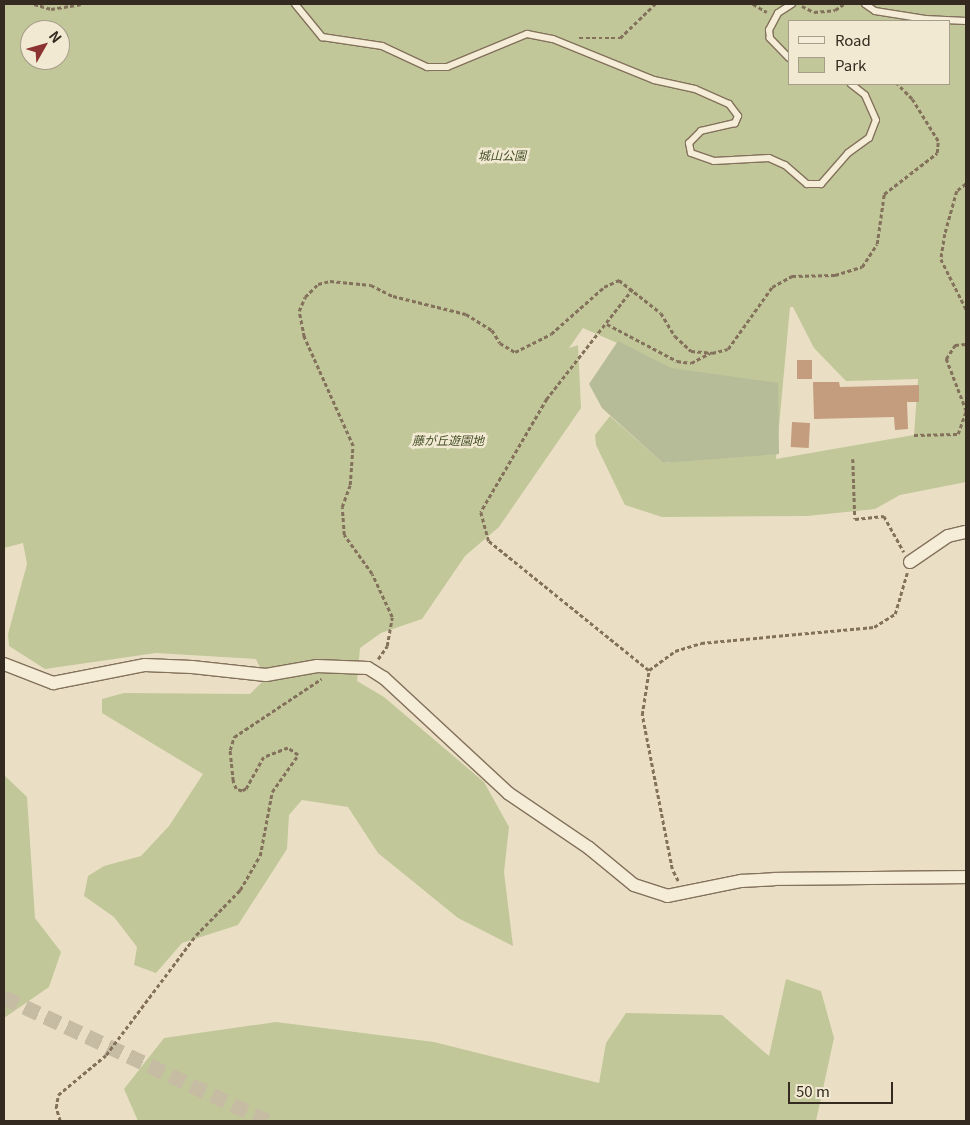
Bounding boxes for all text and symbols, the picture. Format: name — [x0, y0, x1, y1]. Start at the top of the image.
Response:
north arrow — [20, 20, 70, 70]
legend — [788, 20, 950, 85]
text: N — [45, 26, 67, 47]
text: Road — [835, 29, 871, 50]
text: Park — [835, 54, 866, 75]
park label: 城山公園 — [478, 148, 526, 162]
park label: 藤が丘遊園地 — [412, 433, 484, 447]
scale bar — [790, 1072, 895, 1104]
text: 50 m — [796, 1080, 830, 1101]

